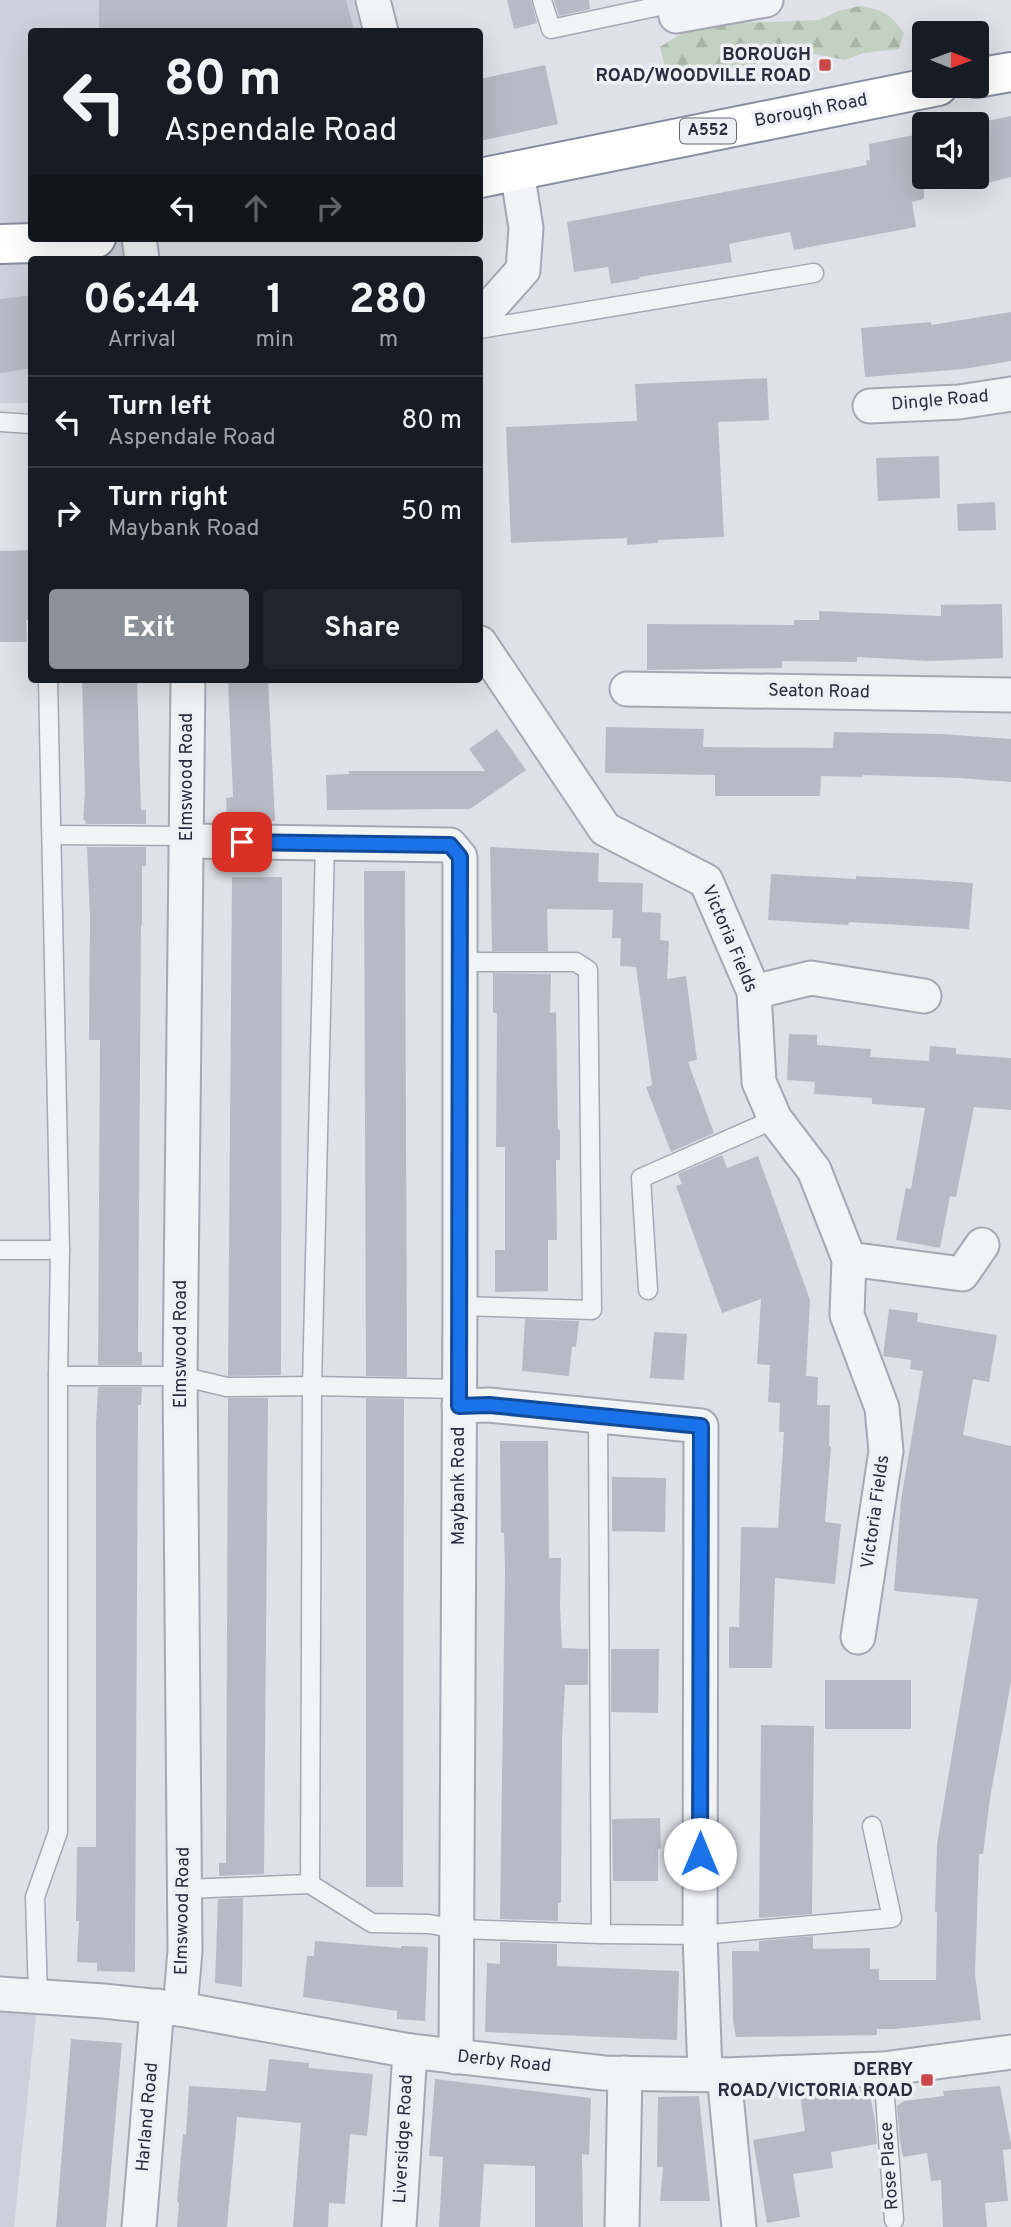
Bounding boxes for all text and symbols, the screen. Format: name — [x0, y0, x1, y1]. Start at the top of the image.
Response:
north arrow — [912, 21, 989, 98]
map controls — [912, 21, 989, 189]
place label: BOROUGH ROAD/WOODVILLE ROAD — [595, 44, 811, 88]
text: 80 m — [164, 51, 281, 113]
icon: left — [49, 56, 140, 147]
marker: BOROUGH ROAD/WOODVILLE ROAD — [817, 57, 833, 73]
street label: Borough Road — [752, 89, 870, 133]
text: Aspendale Road — [164, 112, 397, 152]
button: sound — [912, 112, 989, 189]
road number: A552 — [680, 119, 736, 144]
icon: left — [164, 189, 202, 227]
icon: ahead — [237, 189, 275, 227]
icon: right — [310, 189, 348, 227]
text: 06:44 — [83, 275, 201, 328]
text: 1 — [266, 275, 283, 328]
text: 280 — [349, 275, 428, 328]
text: Arrival — [108, 326, 176, 355]
text: min — [256, 326, 294, 355]
text: m — [379, 326, 398, 355]
street label: Dingle Road — [890, 385, 990, 417]
text: Turn left — [108, 391, 212, 424]
icon: left — [49, 403, 87, 441]
text: 80 m — [402, 405, 462, 438]
text: Aspendale Road — [108, 424, 276, 453]
text: Turn right — [108, 482, 228, 515]
icon: right — [49, 494, 87, 532]
text: 50 m — [401, 496, 462, 529]
text: Maybank Road — [108, 515, 259, 544]
button: Exit — [49, 589, 249, 669]
button: Share — [263, 589, 462, 669]
street label: Seaton Road — [768, 680, 870, 704]
street label: Elmswood Road — [176, 713, 199, 841]
pin — [212, 812, 272, 872]
icon: arrive — [223, 823, 261, 861]
street label: Victoria Fields — [696, 882, 762, 996]
street label: Elmswood Road — [170, 1280, 193, 1408]
street label: Maybank Road — [448, 1427, 471, 1545]
street label: Victoria Fields — [857, 1454, 895, 1570]
position arrow — [663, 1817, 737, 1891]
street label: Elmswood Road — [170, 1847, 196, 1975]
street label: Derby Road — [456, 2046, 552, 2078]
place label: DERBY ROAD/VICTORIA ROAD — [717, 2059, 913, 2103]
street label: Harland Road — [132, 2061, 164, 2173]
marker: DERBY ROAD/VICTORIA ROAD — [919, 2072, 935, 2088]
street label: Liversidge Road — [389, 2074, 419, 2204]
street label: Rose Place — [875, 2121, 905, 2211]

